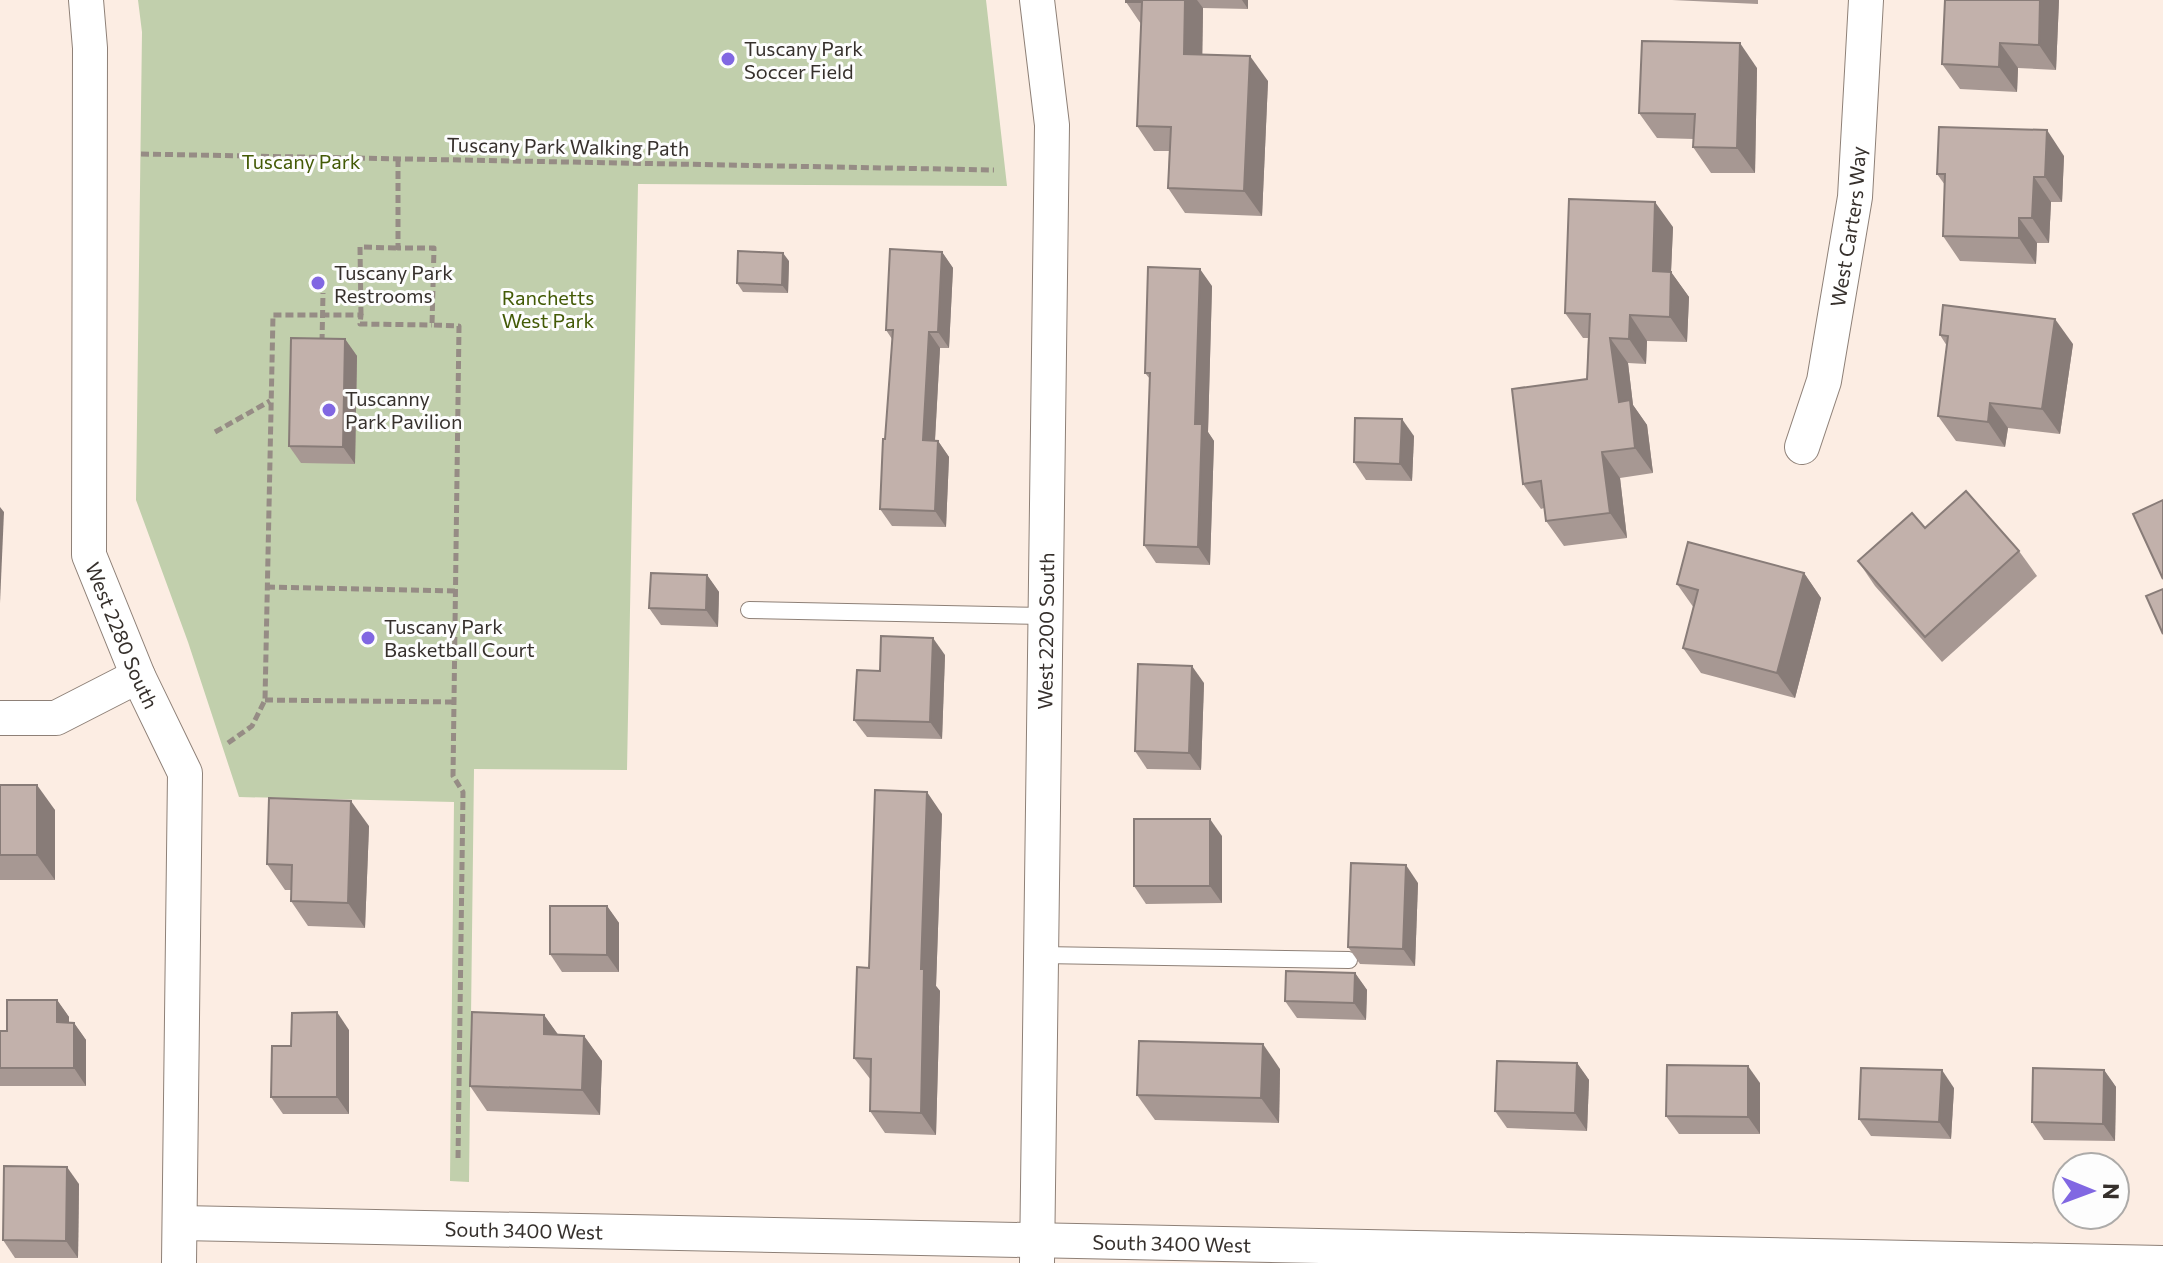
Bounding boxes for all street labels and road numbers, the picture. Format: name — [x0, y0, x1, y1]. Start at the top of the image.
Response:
street label: Tuscany Park Walking Path — [447, 132, 689, 160]
street label: West Carters Way — [1825, 146, 1870, 309]
street label: West 2200 South — [1032, 552, 1058, 710]
street label: West 2280 South — [81, 559, 164, 712]
street label: South 3400 West — [444, 1216, 603, 1244]
street label: South 3400 West — [1092, 1229, 1251, 1257]

